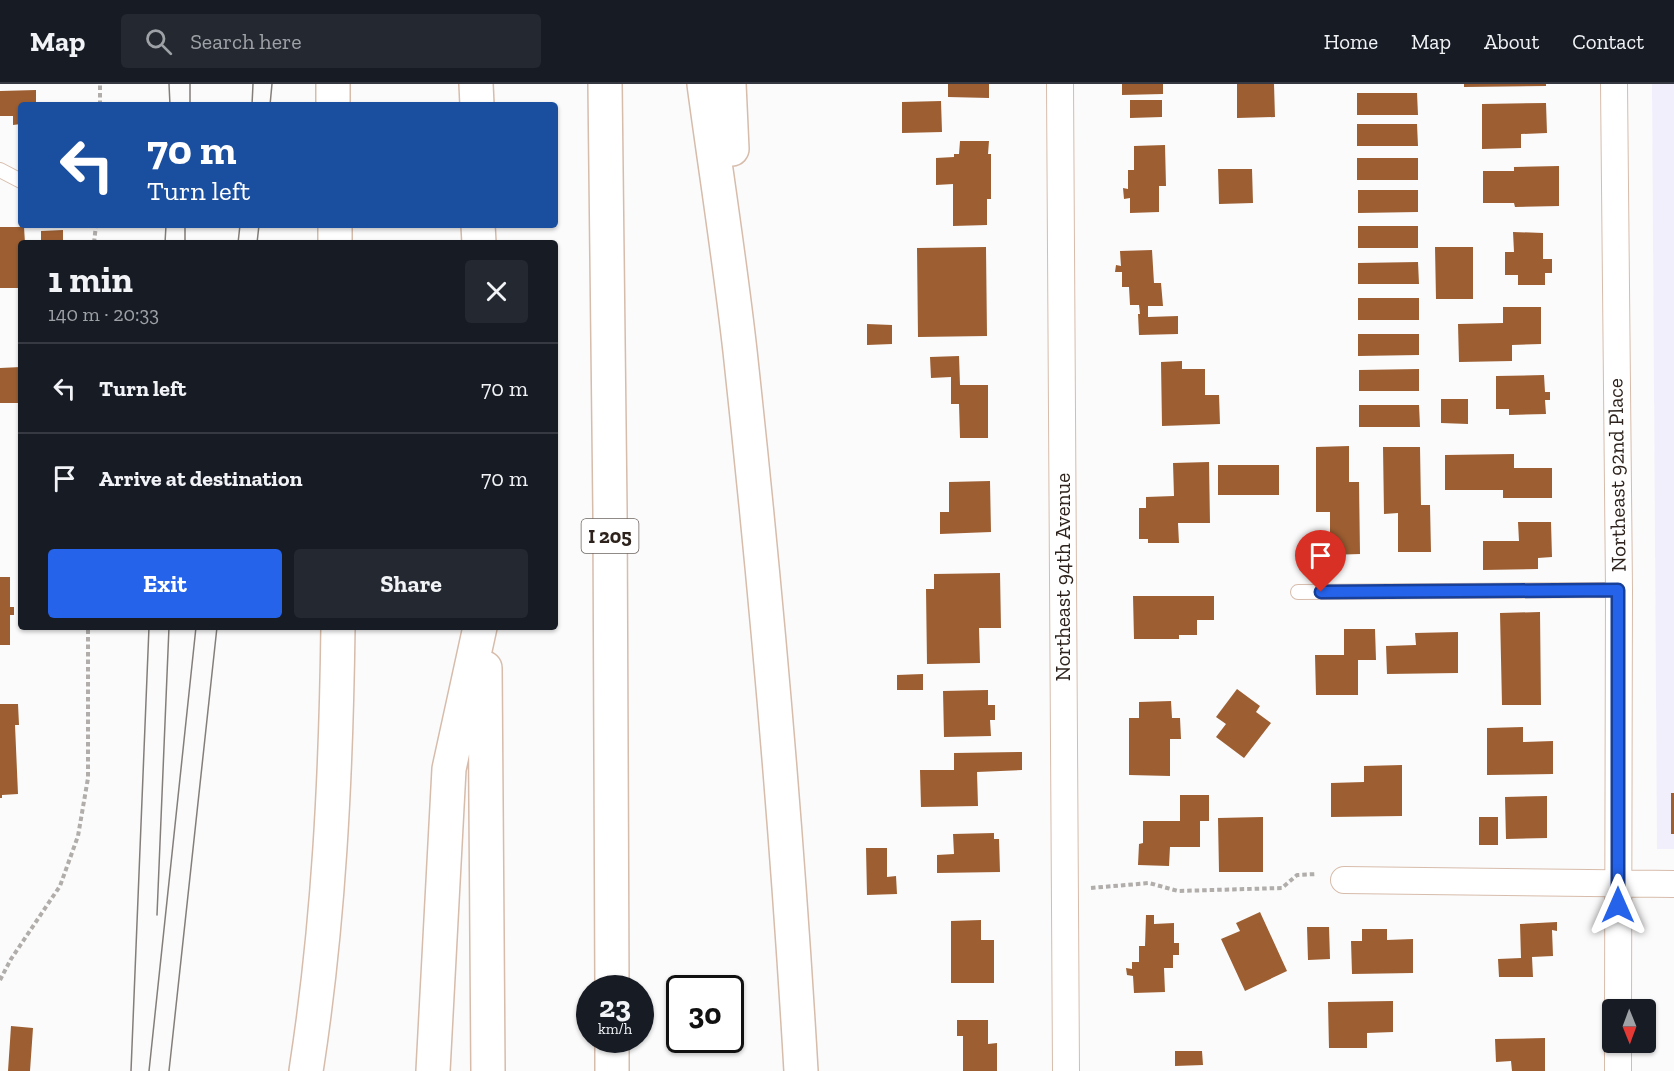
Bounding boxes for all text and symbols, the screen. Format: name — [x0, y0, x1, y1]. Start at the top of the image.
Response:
search box — [121, 14, 541, 68]
text: Map — [30, 25, 85, 58]
icon: search — [142, 25, 175, 58]
text: Search here — [190, 28, 302, 55]
text: Home — [1324, 29, 1378, 54]
text: Map — [1411, 29, 1451, 54]
text: About — [1484, 29, 1539, 54]
text: Contact — [1572, 29, 1644, 54]
text: 70 m — [147, 124, 237, 175]
icon: left — [48, 126, 126, 204]
text: Turn left — [147, 175, 250, 207]
text: 1 min — [48, 258, 133, 301]
button: close — [465, 260, 528, 323]
text: 140 m · 20:33 — [48, 302, 159, 326]
icon: left — [48, 372, 81, 405]
text: Turn left — [99, 375, 186, 402]
text: 70 m — [481, 375, 528, 402]
street label: Northeast 92nd Place — [1602, 378, 1631, 572]
icon: arrive — [48, 462, 81, 495]
text: Arrive at destination — [99, 465, 302, 492]
text: 70 m — [481, 465, 528, 492]
street label: Northeast 94th Avenue — [1050, 473, 1075, 681]
road number: I 205 — [582, 519, 638, 553]
pin — [1295, 530, 1346, 592]
icon: arrive — [1304, 539, 1337, 572]
button: Exit — [48, 549, 282, 618]
button: Share — [294, 549, 528, 618]
position arrow — [1586, 873, 1650, 937]
speed limit sign: 30 — [666, 975, 744, 1053]
text: 23 — [599, 989, 631, 1025]
north arrow — [1602, 999, 1656, 1053]
map controls — [1602, 999, 1656, 1053]
text: km/h — [598, 1020, 632, 1038]

